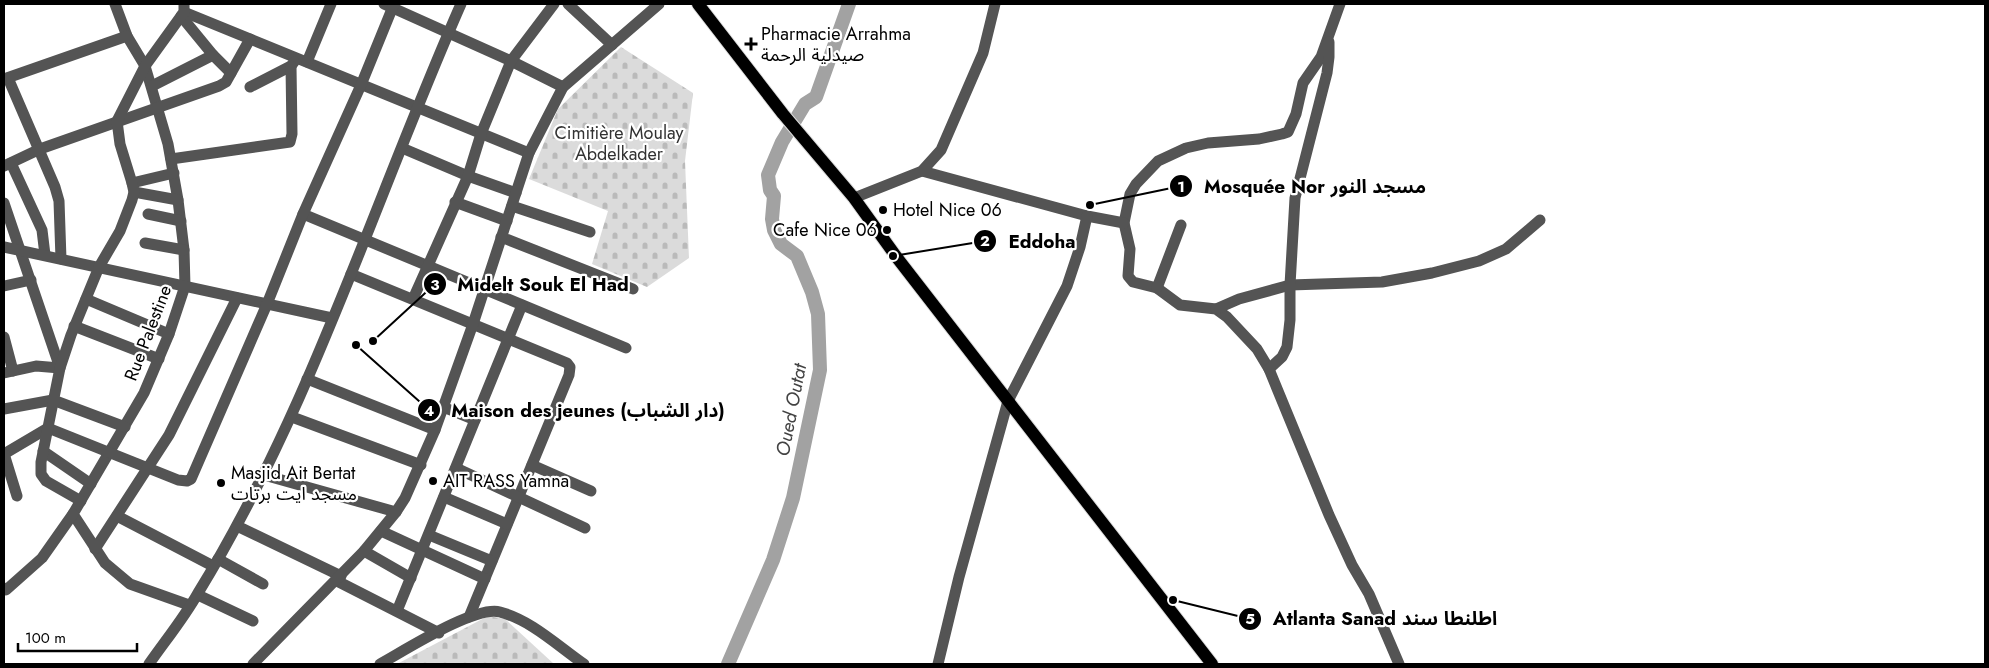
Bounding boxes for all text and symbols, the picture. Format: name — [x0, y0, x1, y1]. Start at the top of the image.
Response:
place label: Pharmacie Arrahma صيدلية الرحمة — [761, 21, 911, 68]
marker: Pharmacie Arrahma صيدلية الرحمة — [745, 38, 757, 50]
park label: Cimitière Moulay Abdelkader — [554, 120, 684, 167]
callout: Mosquée Nor مسجد النور — [1169, 169, 1436, 203]
text: Mosquée Nor مسجد النور — [1204, 173, 1426, 200]
text: 1 — [1177, 176, 1185, 198]
place label: Hotel Nice 06 — [893, 197, 1002, 223]
marker: Hotel Nice 06 — [877, 204, 889, 216]
place label: Cafe Nice 06 — [773, 217, 877, 243]
marker: Cafe Nice 06 — [881, 224, 893, 236]
callout: Eddoha — [973, 224, 1085, 258]
text: Eddoha — [1008, 228, 1076, 255]
text: 2 — [980, 230, 990, 252]
callout: Midelt Souk El Had — [422, 267, 639, 301]
text: Midelt Souk El Had — [457, 271, 629, 298]
text: 3 — [430, 274, 440, 296]
street label: Rue Palestine — [118, 281, 178, 385]
water label: Oued Outat — [769, 360, 813, 459]
callout: Maison des jeunes (دار الشباب) — [416, 393, 735, 427]
text: Maison des jeunes (دار الشباب) — [451, 397, 725, 424]
text: 4 — [424, 400, 434, 422]
place label: Masjid Ait Bertat مسجد ايت برتات — [231, 460, 357, 507]
place label: AIT RASS Yamna — [443, 468, 569, 494]
marker: AIT RASS Yamna — [427, 475, 439, 487]
marker: Masjid Ait Bertat مسجد ايت برتات — [215, 477, 227, 489]
callout: Atlanta Sanad اطلنطا سند — [1238, 602, 1507, 636]
text: Atlanta Sanad اطلنطا سند — [1272, 605, 1497, 632]
text: 5 — [1245, 608, 1255, 630]
scale bar — [18, 620, 136, 652]
text: 100 m — [25, 627, 66, 649]

